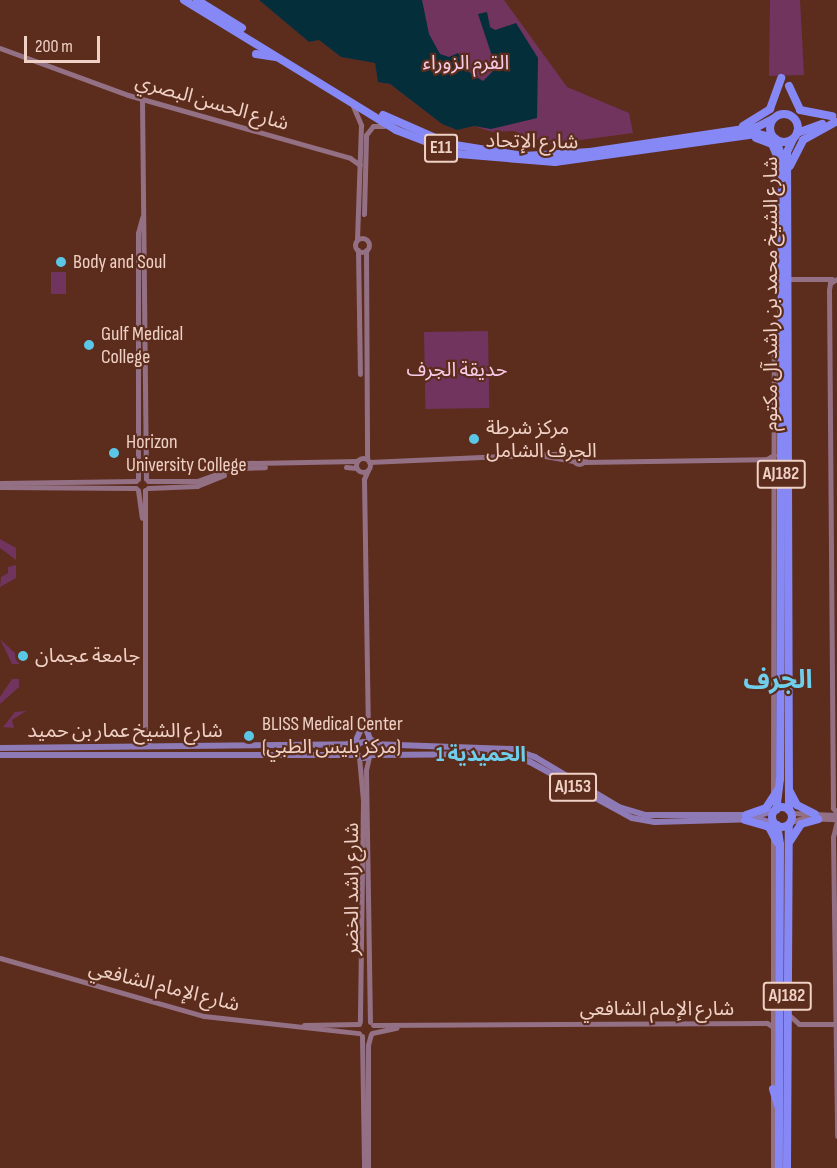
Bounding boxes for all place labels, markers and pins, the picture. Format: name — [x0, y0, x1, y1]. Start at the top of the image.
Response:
place label: Body and Soul — [73, 250, 166, 274]
marker: Body and Soul — [54, 255, 68, 269]
place label: Gulf Medical College — [101, 322, 183, 369]
marker: Gulf Medical College — [82, 338, 96, 352]
place label: مركز شرطة الجرف الشامل — [486, 416, 597, 463]
place label: Horizon University College — [126, 430, 246, 477]
marker: مركز شرطة الجرف الشامل — [467, 432, 481, 446]
marker: Horizon University College — [107, 446, 121, 460]
place label: جامعة عجمان — [35, 644, 140, 668]
marker: جامعة عجمان — [16, 649, 30, 663]
place label: BLISS Medical Center (مركز بليس الطبي) — [262, 712, 403, 759]
marker: BLISS Medical Center (مركز بليس الطبي) — [240, 727, 258, 745]

